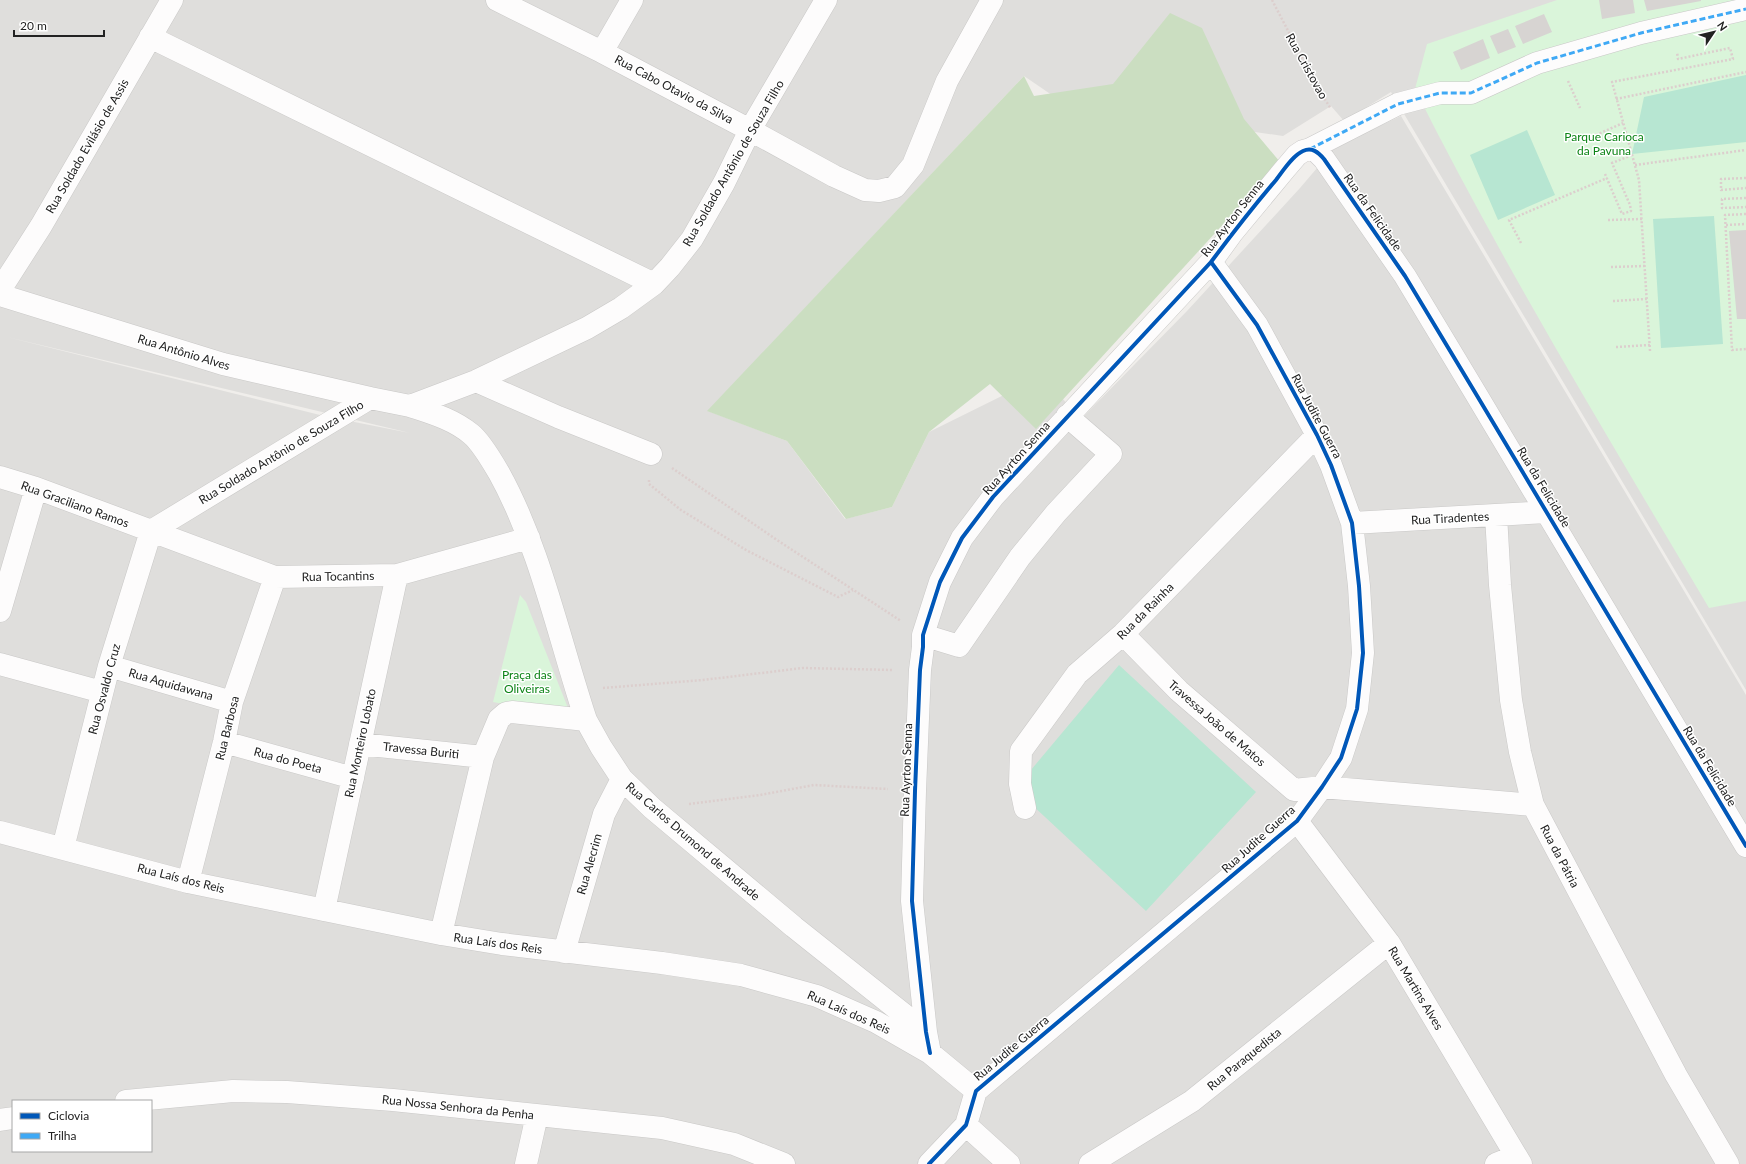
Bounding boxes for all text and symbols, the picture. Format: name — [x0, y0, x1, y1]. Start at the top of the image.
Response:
scale bar — [14, 12, 104, 38]
north arrow — [1694, 12, 1734, 52]
text: 20 m — [20, 18, 47, 33]
text: N — [1715, 19, 1730, 33]
street label: Rua Cristovao — [1283, 30, 1331, 102]
street label: Rua Cabo Otavio da Silva — [612, 51, 736, 127]
street label: Rua Soldado Evilásio de Assis — [42, 76, 132, 216]
street label: Rua Soldado Antônio de Souza Filho — [679, 77, 787, 249]
park label: Parque Carioca da Pavuna — [1564, 129, 1644, 158]
street label: Rua da Felicidade — [1341, 170, 1405, 254]
street label: Rua Ayrton Senna — [1197, 176, 1267, 260]
street label: Rua Antônio Alves — [136, 331, 232, 373]
street label: Rua Judite Guerra — [1288, 371, 1346, 461]
street label: Rua Soldado Antônio de Souza Filho — [196, 397, 366, 507]
street label: Rua Ayrton Senna — [979, 418, 1053, 498]
street label: Rua da Felicidade — [1514, 444, 1574, 530]
street label: Rua Graciliano Ramos — [19, 477, 131, 531]
street label: Rua Tiradentes — [1411, 508, 1489, 528]
street label: Rua Tocantins — [302, 568, 374, 584]
street label: Rua da Rainha — [1113, 579, 1177, 643]
street label: Rua Osvaldo Cruz — [85, 641, 123, 736]
street label: Rua Aquidawana — [127, 665, 215, 703]
park label: Praça das Oliveiras — [502, 667, 552, 696]
street label: Travessa João de Matos — [1165, 677, 1269, 769]
street label: Rua Monteiro Lobato — [341, 687, 379, 799]
street label: Rua Barbosa — [212, 694, 242, 762]
street label: Rua Ayrton Senna — [897, 723, 915, 817]
street label: Rua da Felicidade — [1680, 723, 1740, 809]
street label: Travessa Buriti — [382, 739, 460, 761]
street label: Rua do Poeta — [252, 744, 324, 776]
street label: Rua Carlos Drumond de Andrade — [623, 779, 763, 903]
street label: Rua Judite Guerra — [1218, 802, 1298, 876]
street label: Rua da Pátria — [1537, 822, 1583, 890]
street label: Rua Alecrim — [573, 832, 605, 896]
street label: Rua Laís dos Reis — [136, 860, 226, 896]
street label: Rua Laís dos Reis — [453, 929, 543, 957]
street label: Rua Martins Alves — [1385, 944, 1447, 1032]
street label: Rua Laís dos Reis — [805, 987, 893, 1037]
street label: Rua Judite Guerra — [970, 1012, 1052, 1084]
street label: Rua Paraquedista — [1204, 1025, 1284, 1093]
street label: Rua Nossa Senhora da Penha — [381, 1092, 535, 1122]
legend — [12, 1100, 152, 1152]
text: Ciclovia — [48, 1108, 89, 1123]
text: Trilha — [48, 1128, 77, 1143]

